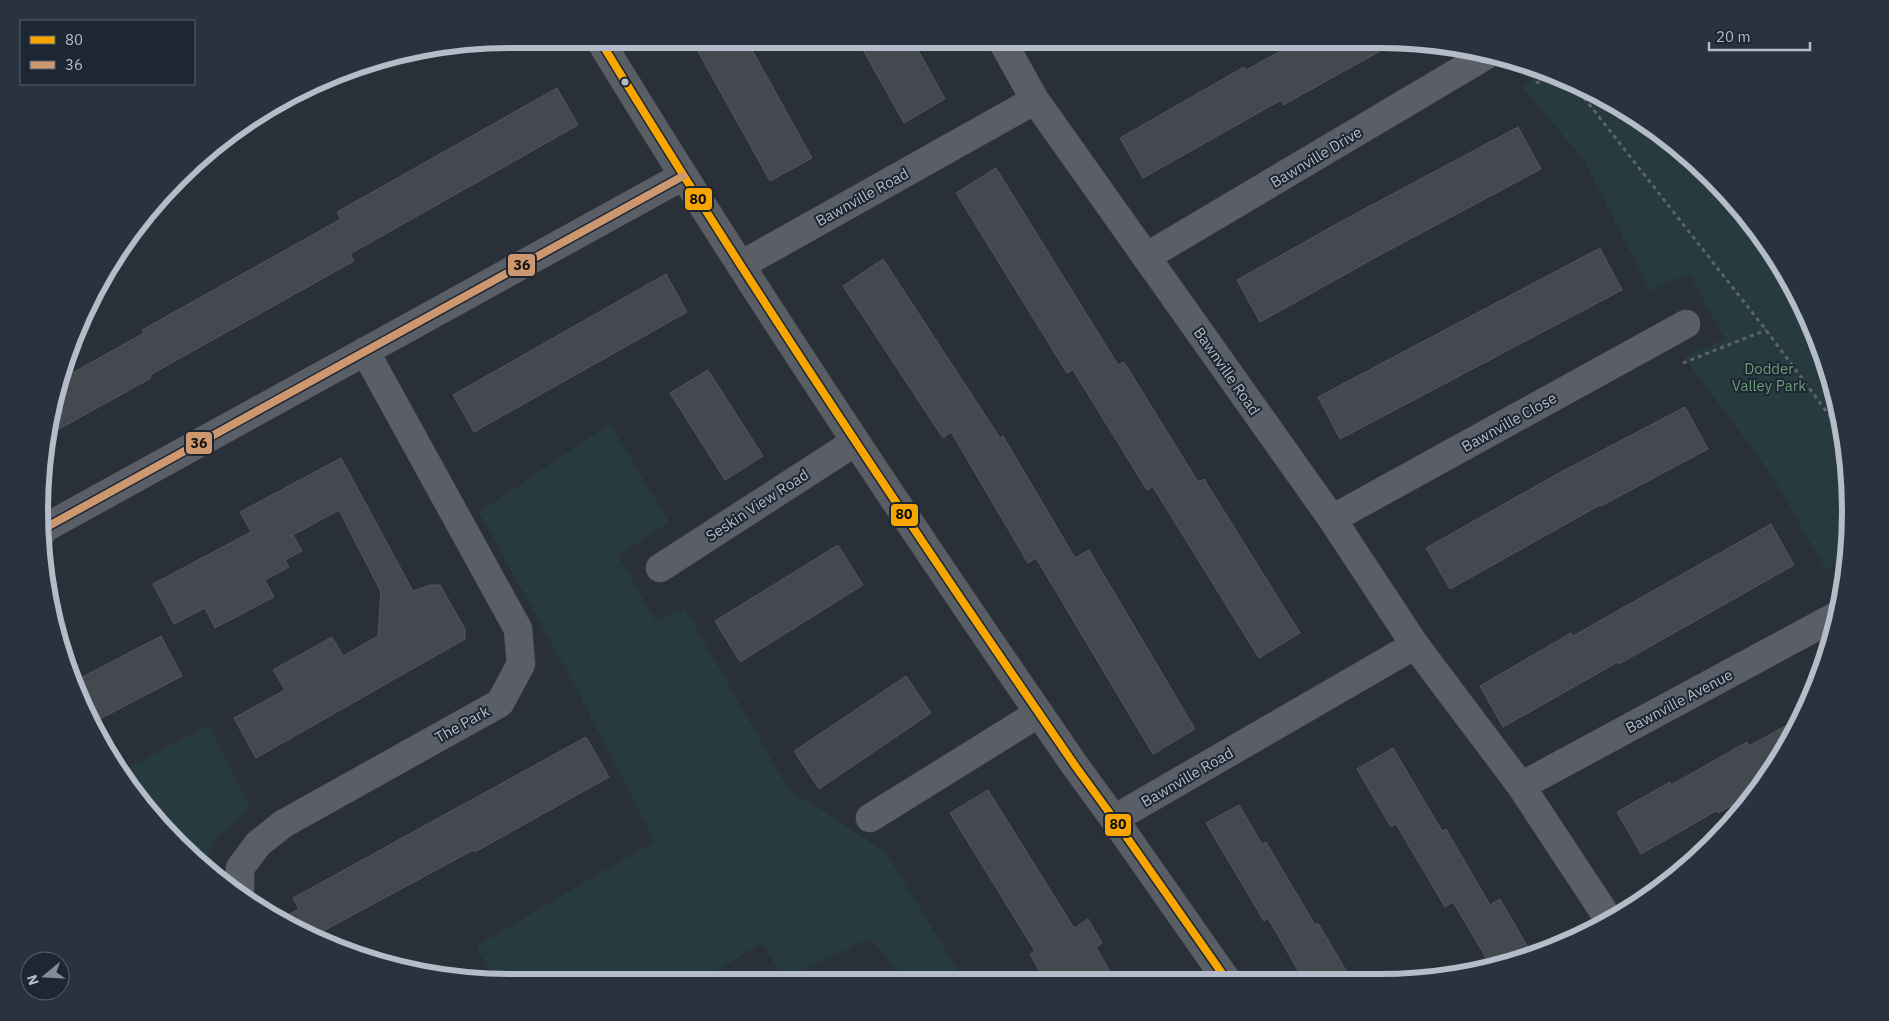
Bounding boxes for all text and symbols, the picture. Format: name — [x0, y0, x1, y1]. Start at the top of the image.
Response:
legend — [20, 20, 195, 85]
scale bar — [1709, 20, 1810, 52]
text: 20 m — [1716, 27, 1751, 46]
text: 80 — [65, 30, 83, 49]
text: 36 — [65, 55, 83, 74]
unlabelled marker — [620, 77, 630, 87]
street label: Bawnville Drive — [1267, 122, 1365, 192]
street label: Bawnville Road — [812, 164, 912, 230]
line badge: 80 — [684, 187, 713, 211]
text: 80 — [690, 190, 706, 208]
line badge: 36 — [507, 253, 536, 277]
text: 36 — [514, 256, 530, 274]
street label: Bawnville Road — [1190, 323, 1264, 419]
park label: Dodder Valley Park — [1732, 359, 1806, 395]
street label: Bawnville Close — [1458, 388, 1560, 456]
line badge: 36 — [185, 431, 213, 455]
text: 36 — [191, 434, 207, 452]
street label: Seskin View Road — [702, 465, 812, 545]
line badge: 80 — [890, 503, 919, 527]
text: 80 — [896, 505, 912, 523]
street label: Bawnville Avenue — [1622, 665, 1736, 737]
street label: The Park — [431, 701, 493, 747]
street label: Bawnville Road — [1138, 743, 1236, 811]
line badge: 80 — [1104, 813, 1132, 837]
text: 80 — [1110, 815, 1126, 833]
north arrow — [20, 951, 70, 1001]
text: N — [23, 972, 43, 988]

